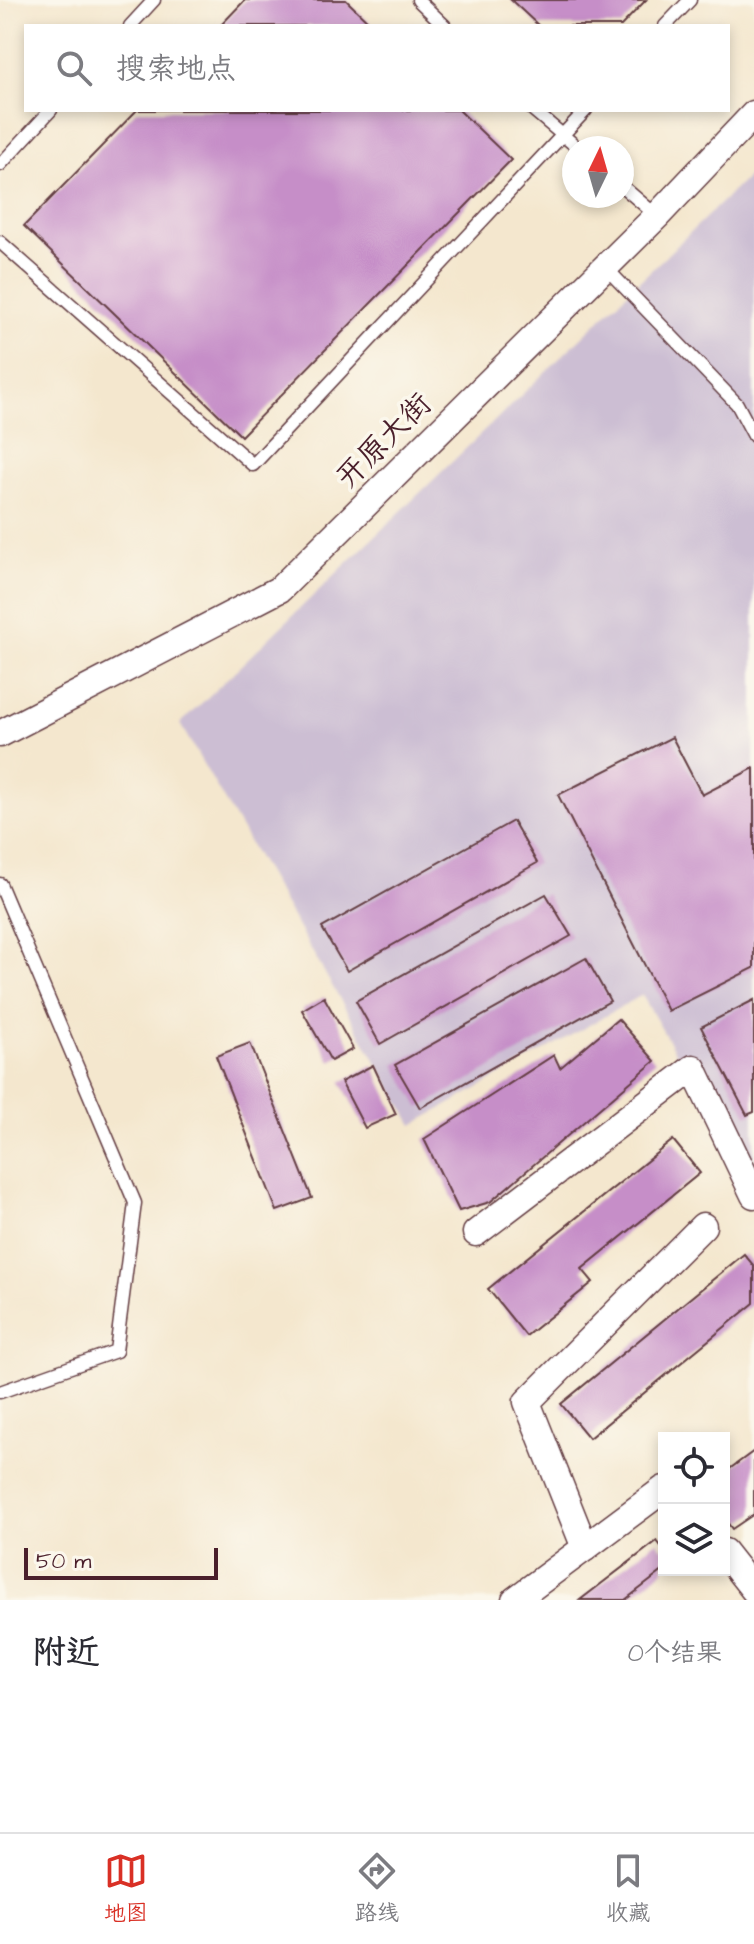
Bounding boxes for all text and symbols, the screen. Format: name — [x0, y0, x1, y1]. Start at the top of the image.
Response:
search box — [24, 24, 730, 112]
icon: search — [52, 46, 96, 90]
text: 搜索地点 — [116, 48, 236, 90]
north arrow — [562, 136, 634, 208]
street label: 开原大街 — [327, 384, 441, 498]
map controls — [658, 1432, 730, 1576]
button: locate — [658, 1432, 730, 1504]
button: layers — [658, 1504, 730, 1576]
scale bar — [24, 1544, 218, 1580]
text: 50 m — [36, 1546, 91, 1577]
text: 附近 — [32, 1629, 100, 1677]
text: 0个结果 — [628, 1635, 722, 1671]
tab: 地图 — [104, 1849, 148, 1929]
tab: 路线 — [355, 1849, 399, 1929]
tab: 收藏 — [606, 1849, 650, 1929]

